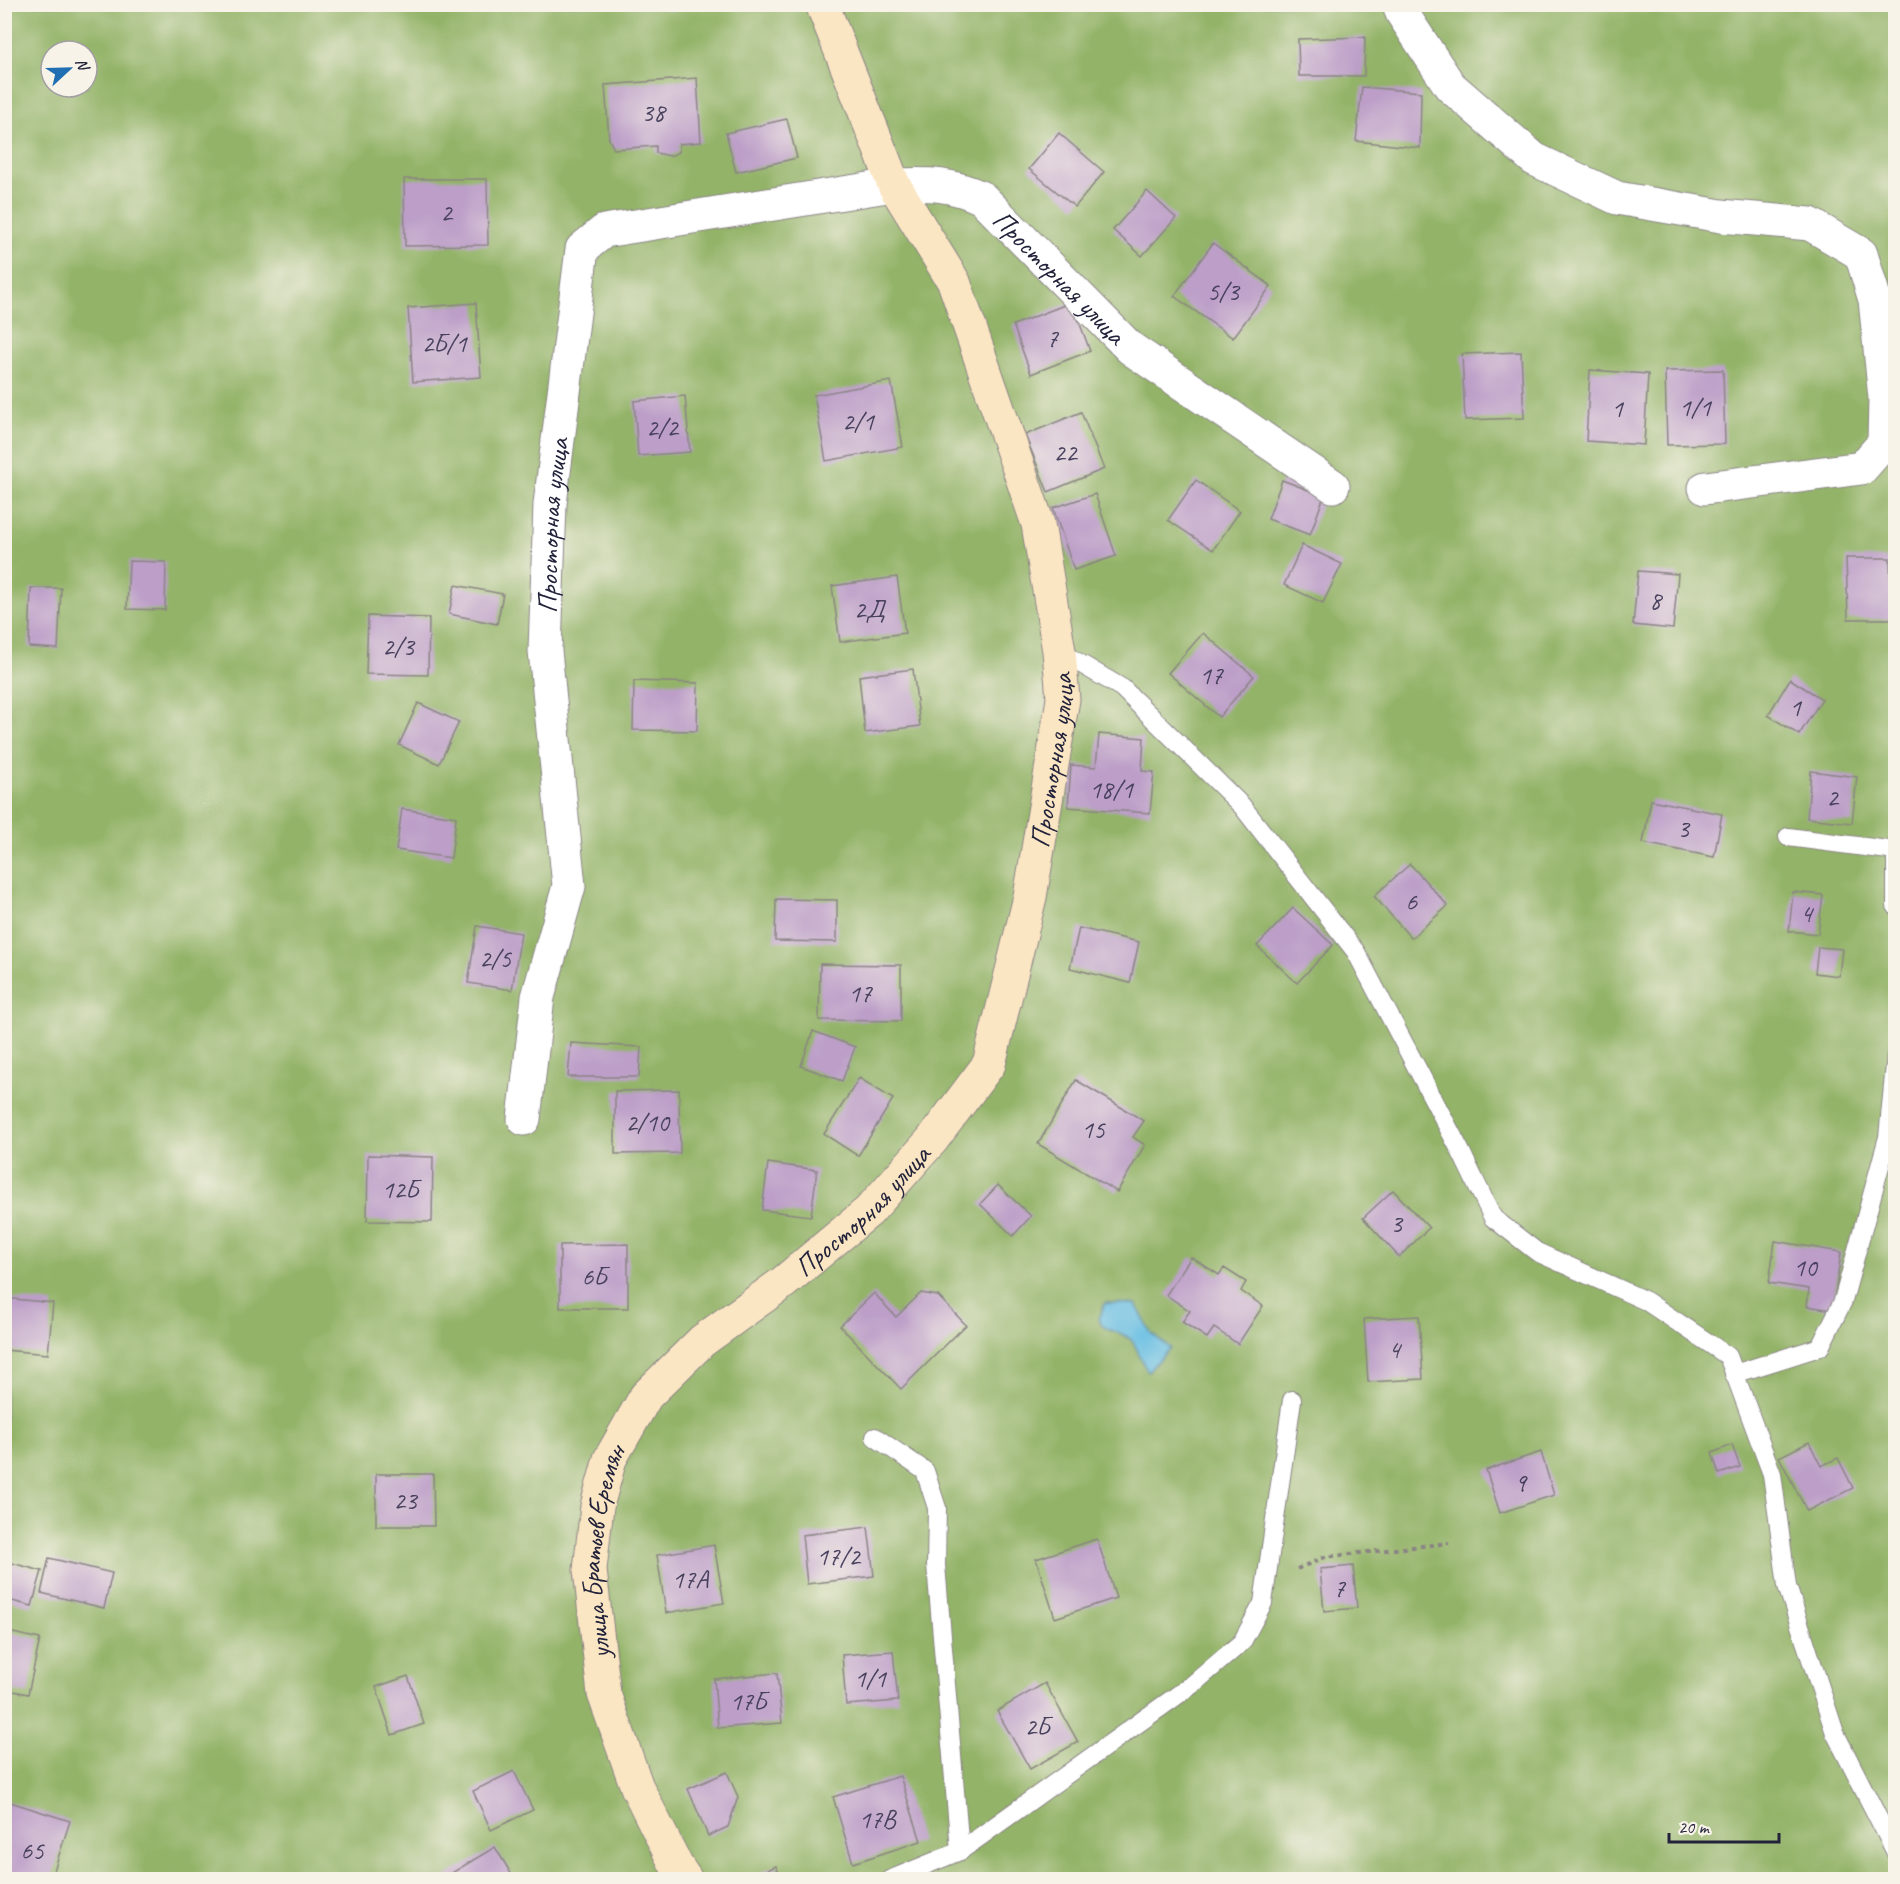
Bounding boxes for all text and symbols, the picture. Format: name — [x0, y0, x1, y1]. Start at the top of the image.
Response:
north arrow — [39, 39, 99, 99]
text: N — [71, 55, 94, 75]
house number: 38 — [641, 96, 667, 129]
house number: 2 — [440, 196, 454, 229]
street label: Просторная улица — [985, 202, 1135, 353]
house number: 5/3 — [1207, 275, 1241, 308]
house number: 7 — [1046, 322, 1059, 355]
house number: 2Б/1 — [421, 327, 468, 360]
house number: 1/1 — [1679, 391, 1712, 424]
house number: 1 — [1611, 392, 1624, 425]
house number: 2/1 — [842, 405, 875, 438]
house number: 2/2 — [646, 411, 680, 444]
street label: Просторная улица — [529, 434, 576, 614]
house number: 22 — [1053, 436, 1079, 469]
house number: 8 — [1649, 584, 1663, 617]
house number: 2Д — [854, 593, 886, 626]
house number: 2/3 — [382, 630, 416, 663]
house number: 17 — [1199, 659, 1224, 692]
street label: Просторная улица — [1022, 670, 1082, 850]
house number: 1 — [1789, 691, 1802, 724]
house number: 18/1 — [1089, 773, 1134, 806]
house number: 2 — [1826, 781, 1840, 814]
house number: 3 — [1677, 812, 1691, 845]
house number: 6 — [1405, 885, 1418, 918]
house number: 4 — [1800, 897, 1814, 930]
house number: 2/5 — [479, 942, 512, 975]
house number: 17 — [848, 977, 873, 1010]
house number: 2/10 — [625, 1106, 671, 1139]
house number: 15 — [1081, 1113, 1106, 1146]
street label: Просторная улица — [787, 1136, 939, 1284]
house number: 12Б — [382, 1173, 422, 1206]
house number: 3 — [1390, 1207, 1404, 1240]
house number: 10 — [1793, 1251, 1819, 1284]
house number: 6Б — [582, 1260, 610, 1293]
house number: 4 — [1388, 1333, 1402, 1366]
street label: улица Братьев Еремян — [573, 1436, 634, 1663]
house number: 9 — [1514, 1466, 1528, 1499]
house number: 23 — [393, 1484, 419, 1517]
house number: 17/2 — [816, 1540, 862, 1573]
house number: 17А — [672, 1563, 710, 1596]
house number: 7 — [1333, 1572, 1346, 1605]
house number: 1/1 — [854, 1662, 887, 1695]
house number: 17Б — [730, 1685, 770, 1718]
house number: 2Б — [1025, 1710, 1053, 1743]
house number: 17В — [859, 1803, 897, 1836]
scale bar — [1669, 1806, 1778, 1844]
text: 20 m — [1678, 1816, 1711, 1838]
house number: 65 — [20, 1834, 45, 1867]

